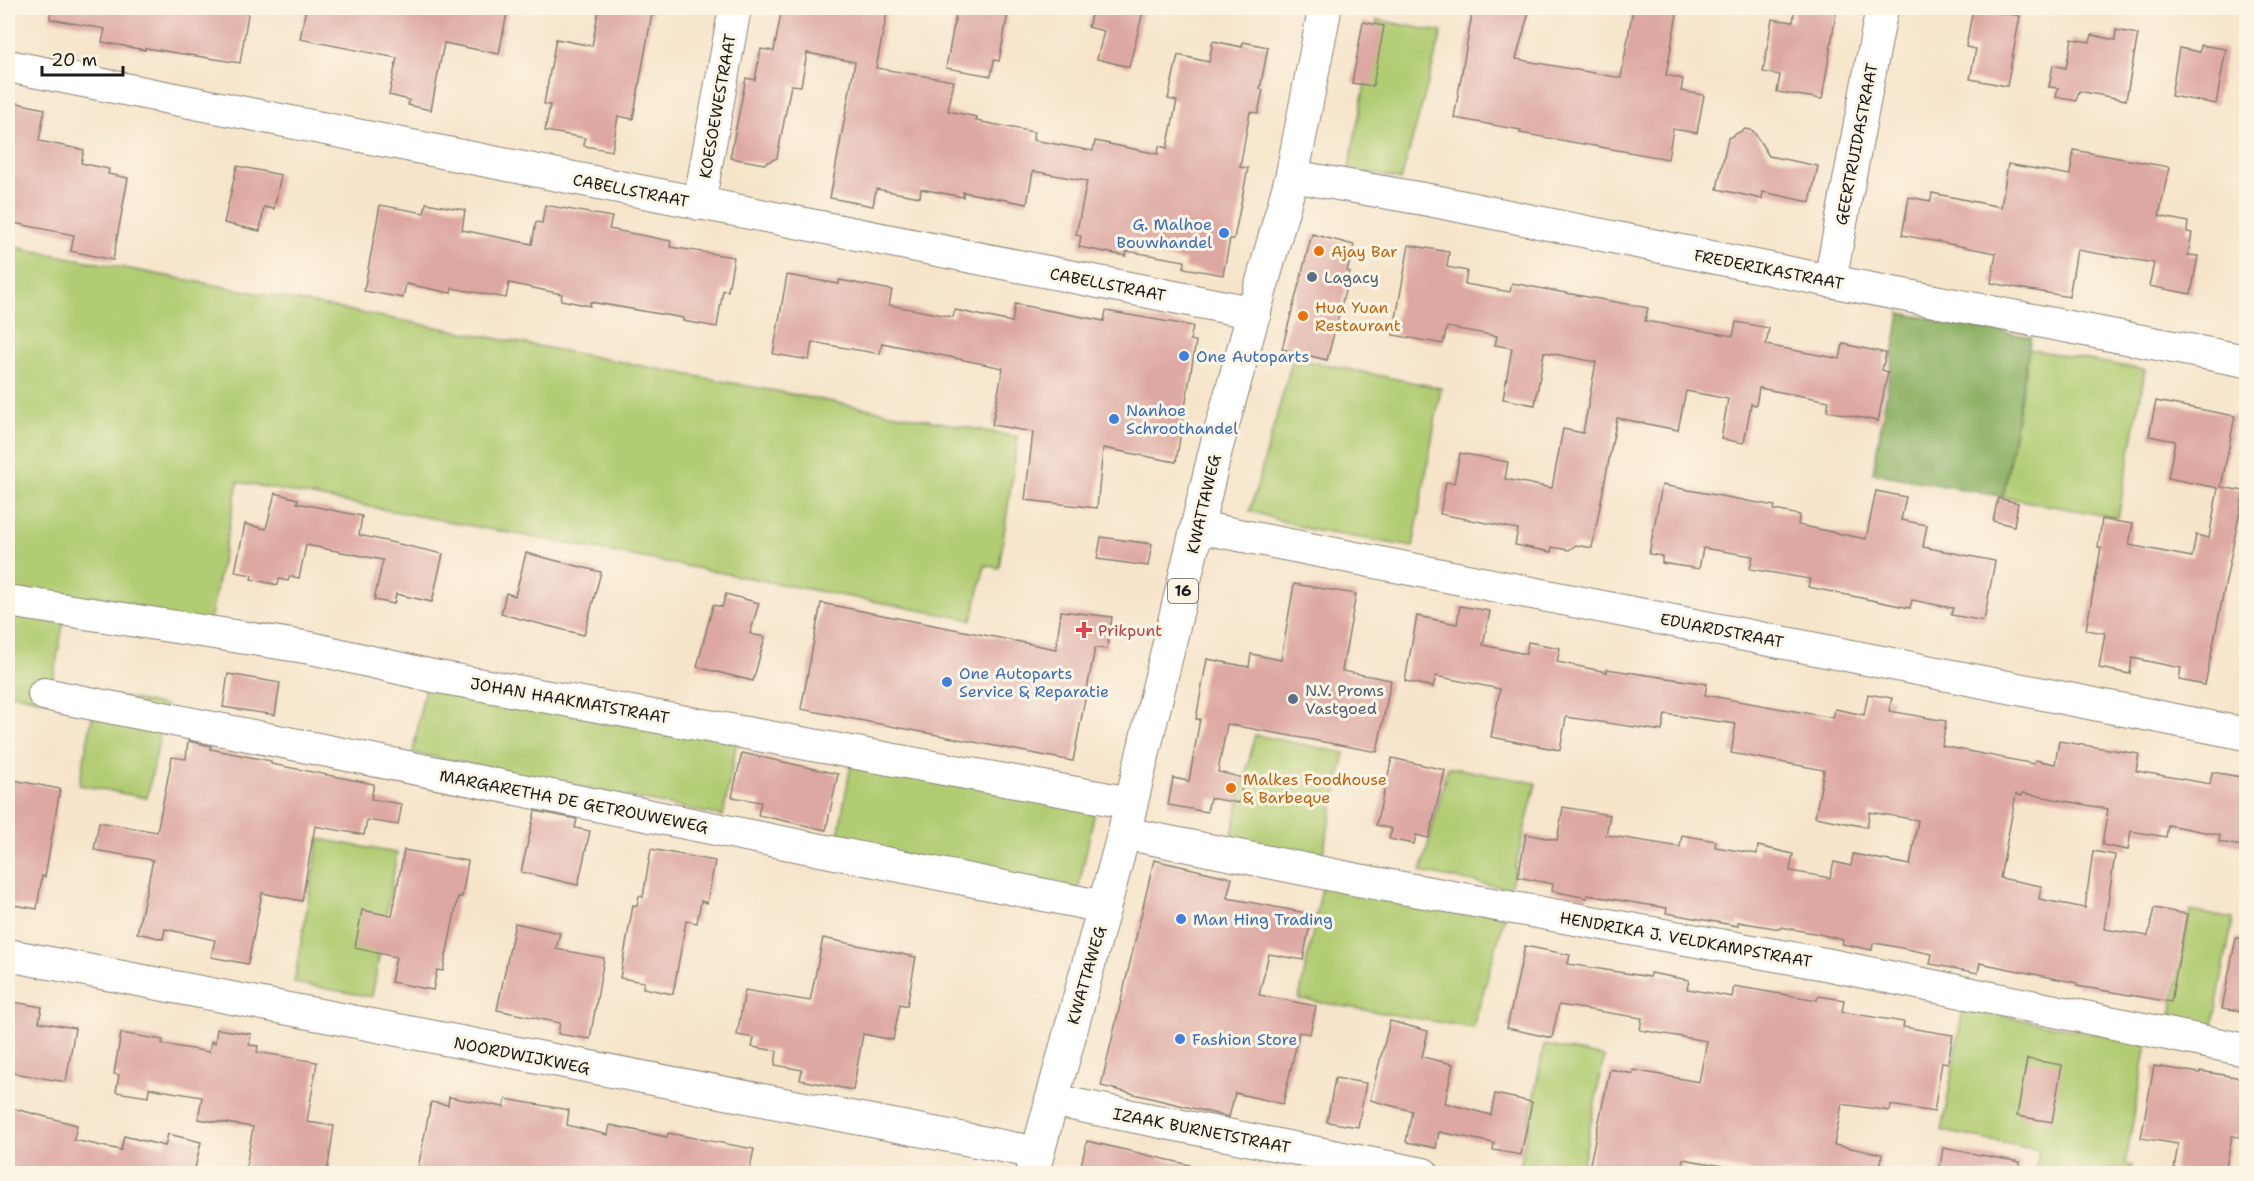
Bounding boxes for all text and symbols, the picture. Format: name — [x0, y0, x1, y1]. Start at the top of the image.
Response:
street label: KOESOEWESTRAAT — [694, 32, 741, 180]
scale bar — [42, 39, 123, 77]
text: 20 m — [51, 48, 97, 72]
street label: GEERTRUIDASTRAAT — [1830, 61, 1883, 227]
street label: CABELLSTRAAT — [571, 169, 691, 212]
place label: G. Malhoe Bouwhandel — [1117, 214, 1212, 253]
marker: G. Malhoe Bouwhandel — [1217, 226, 1231, 240]
place label: Ajay Bar — [1331, 241, 1398, 262]
marker: Ajay Bar — [1312, 244, 1326, 258]
street label: FREDERIKASTRAAT — [1692, 245, 1846, 294]
street label: CABELLSTRAAT — [1048, 263, 1168, 306]
place label: Lagacy — [1324, 267, 1379, 288]
marker: Lagacy — [1305, 270, 1319, 284]
place label: Hua Yuan Restaurant — [1315, 297, 1401, 336]
marker: Hua Yuan Restaurant — [1296, 309, 1310, 323]
place label: One Autoparts — [1196, 346, 1309, 367]
marker: One Autoparts — [1177, 349, 1191, 363]
place label: Nanhoe Schroothandel — [1126, 400, 1238, 439]
marker: Nanhoe Schroothandel — [1107, 412, 1121, 426]
street label: KWATTAWEG — [1182, 452, 1225, 556]
road number: 16 — [1168, 579, 1198, 603]
street label: EDUARDSTRAAT — [1658, 608, 1786, 653]
place label: Prikpunt — [1098, 620, 1162, 641]
marker: Prikpunt — [1075, 621, 1093, 639]
place label: One Autoparts Service & Reparatie — [959, 663, 1109, 702]
street label: JOHAN HAAKMATSTRAAT — [469, 673, 671, 728]
marker: One Autoparts Service & Reparatie — [940, 675, 954, 689]
place label: N.V. Proms Vastgoed — [1305, 680, 1384, 719]
marker: N.V. Proms Vastgoed — [1286, 692, 1300, 706]
street label: MARGARETHA DE GETROUWEWEG — [438, 765, 710, 838]
place label: Malkes Foodhouse & Barbeque — [1243, 769, 1387, 808]
marker: Malkes Foodhouse & Barbeque — [1224, 781, 1238, 795]
street label: HENDRIKA J. VELDKAMPSTRAAT — [1558, 907, 1814, 972]
place label: Man Hing Trading — [1193, 909, 1333, 930]
marker: Man Hing Trading — [1174, 912, 1188, 926]
street label: KWATTAWEG — [1062, 923, 1111, 1027]
place label: Fashion Store — [1192, 1029, 1297, 1050]
street label: NOORDWIJKWEG — [452, 1032, 592, 1079]
marker: Fashion Store — [1173, 1032, 1187, 1046]
street label: IZAAK BURNETSTRAAT — [1111, 1103, 1293, 1158]

